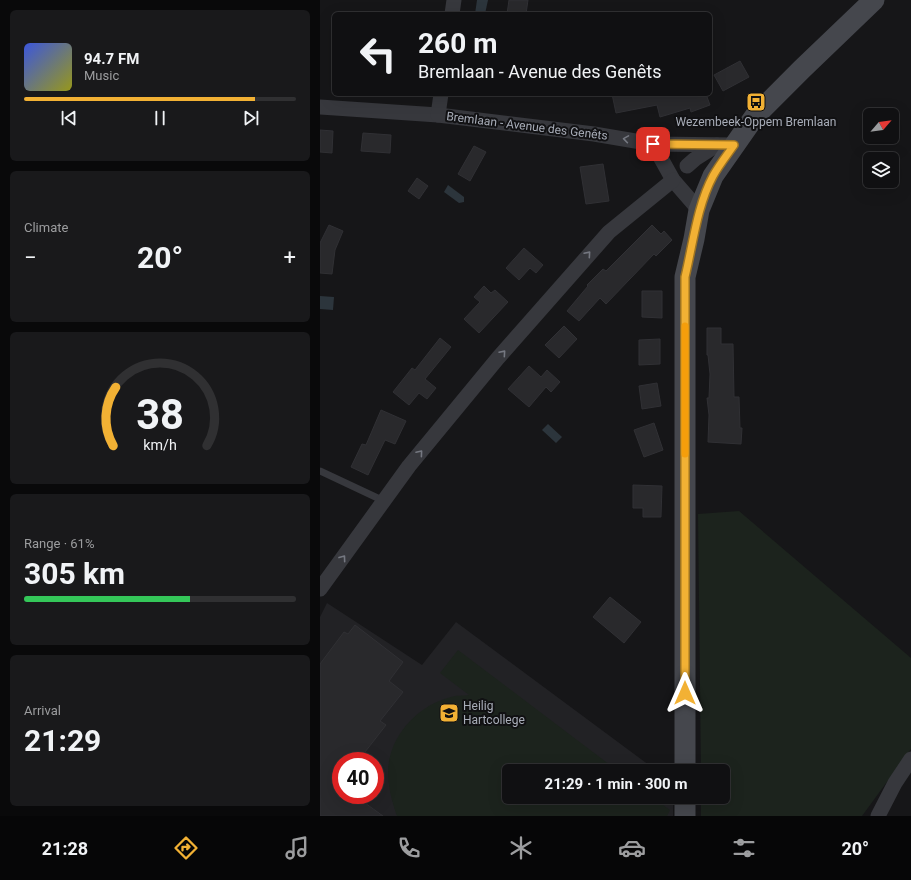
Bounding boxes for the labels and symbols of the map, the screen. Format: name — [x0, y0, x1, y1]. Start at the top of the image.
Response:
bus stop icon: Wezembeek-Oppem Bremlaan — [745, 91, 767, 113]
north arrow — [863, 108, 899, 144]
street label: Bremlaan - Avenue des Genêts — [446, 109, 608, 143]
place label: Wezembeek-Oppem Bremlaan — [676, 115, 836, 129]
pin — [636, 127, 670, 161]
one-way arrow — [623, 135, 629, 144]
one-way arrow — [583, 252, 590, 259]
one-way arrow — [498, 350, 505, 358]
one-way arrow — [415, 450, 422, 457]
one-way arrow — [338, 555, 345, 562]
position arrow — [664, 672, 706, 714]
place label: Heilig Hartcollege — [463, 699, 525, 727]
school or university icon: Heilig Hartcollege — [438, 702, 460, 724]
speed limit sign: 40 — [332, 752, 384, 804]

